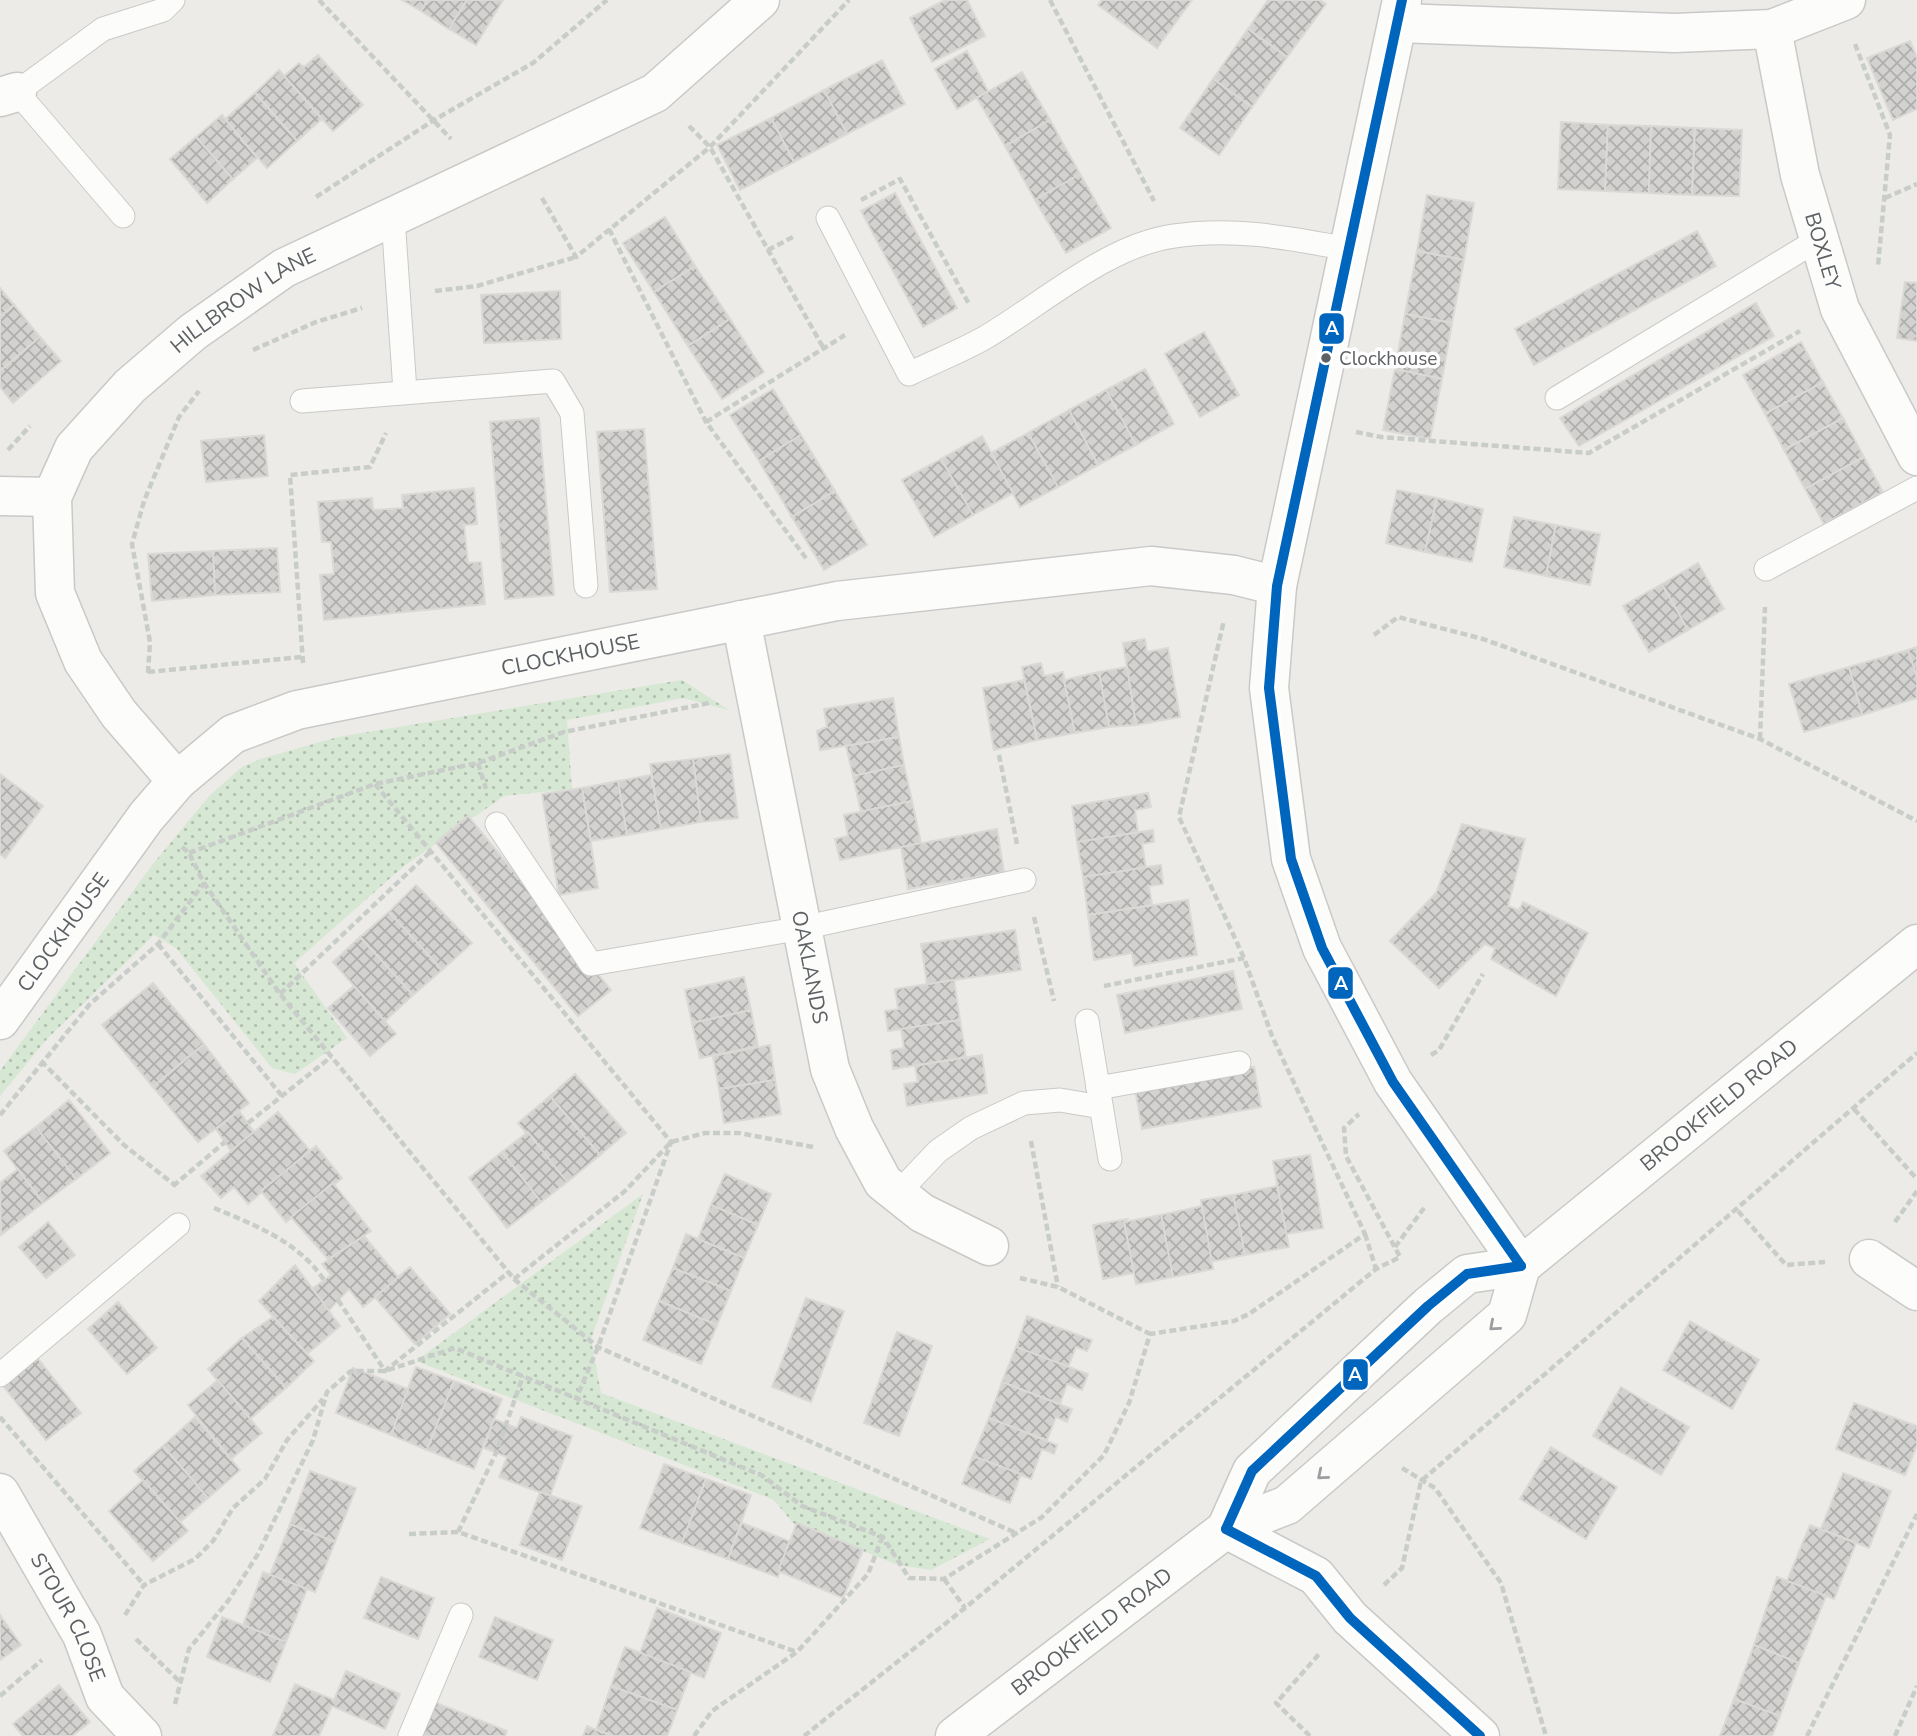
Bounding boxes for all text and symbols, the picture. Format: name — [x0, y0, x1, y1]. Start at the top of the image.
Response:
street label: BOXLEY — [1798, 209, 1848, 294]
street label: HILLBROW LANE — [164, 241, 320, 359]
line badge: A — [1318, 312, 1345, 345]
text: A — [1325, 316, 1340, 342]
place label: Clockhouse — [1339, 346, 1437, 372]
marker: Clockhouse — [1319, 351, 1333, 365]
street label: CLOCKHOUSE — [499, 627, 642, 682]
street label: CLOCKHOUSE — [11, 867, 116, 998]
street label: OAKLANDS — [785, 908, 835, 1026]
line badge: A — [1327, 966, 1354, 1000]
text: A — [1334, 971, 1349, 997]
street label: BROOKFIELD ROAD — [1634, 1032, 1804, 1178]
one-way arrow — [1489, 1318, 1502, 1330]
line badge: A — [1342, 1358, 1369, 1391]
text: A — [1348, 1362, 1363, 1388]
one-way arrow — [1317, 1467, 1330, 1479]
street label: STOUR CLOSE — [24, 1548, 112, 1685]
street label: BROOKFIELD ROAD — [1005, 1561, 1178, 1702]

